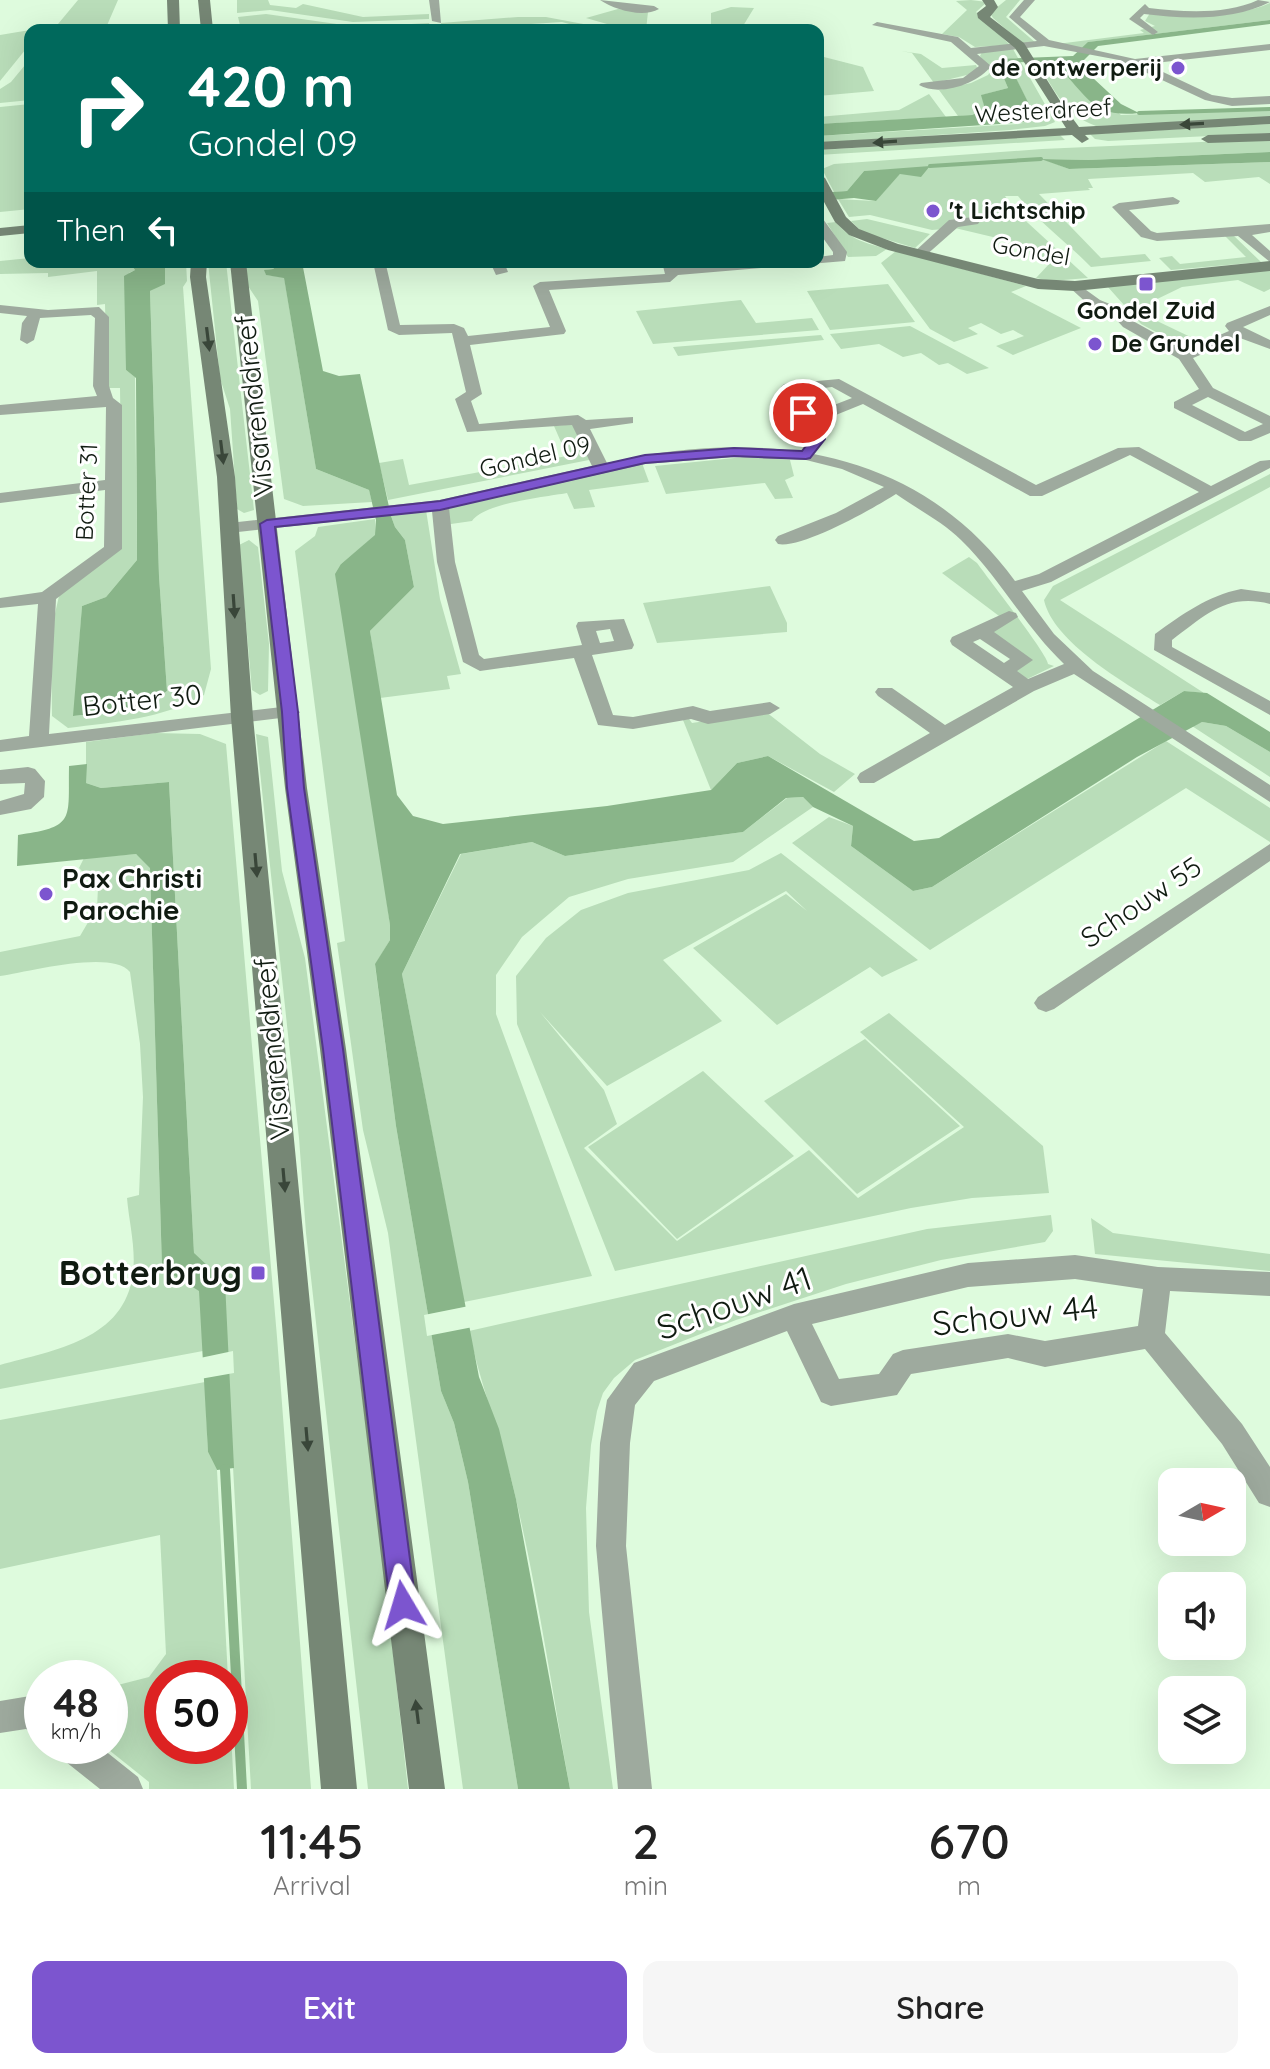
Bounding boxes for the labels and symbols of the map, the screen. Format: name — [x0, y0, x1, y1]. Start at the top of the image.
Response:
place label: de ontwerperij — [991, 52, 1162, 82]
marker: de ontwerperij — [1169, 59, 1187, 77]
street label: Westerdreef — [974, 91, 1112, 129]
one-way arrow — [1179, 118, 1204, 131]
one-way arrow — [872, 135, 897, 148]
place label: 't Lichtschip — [949, 195, 1085, 225]
marker: 't Lichtschip — [924, 202, 942, 220]
street label: Gondel — [990, 228, 1073, 272]
marker: Gondel Zuid — [1137, 275, 1155, 293]
place label: Gondel Zuid — [1077, 295, 1215, 325]
street label: Visarenddreef — [227, 313, 280, 499]
one-way arrow — [201, 327, 214, 352]
place label: De Grundel — [1111, 328, 1240, 358]
marker: De Grundel — [1086, 335, 1104, 353]
pin — [769, 379, 837, 447]
street label: Gondel 09 — [476, 429, 593, 483]
one-way arrow — [216, 440, 229, 465]
street label: Botter 31 — [68, 443, 104, 541]
one-way arrow — [228, 594, 241, 619]
street label: Botter 30 — [81, 676, 203, 723]
street label: Schouw 55 — [1074, 848, 1208, 955]
one-way arrow — [249, 853, 262, 878]
place label: Pax Christi Parochie — [62, 860, 202, 927]
marker: Pax Christi Parochie — [37, 885, 55, 903]
street label: Visarenddreef — [246, 956, 297, 1142]
one-way arrow — [278, 1168, 291, 1193]
place label: Botterbrug — [59, 1251, 242, 1294]
street label: Schouw 41 — [651, 1256, 817, 1349]
marker: Botterbrug — [249, 1264, 267, 1282]
street label: Schouw 44 — [930, 1284, 1100, 1345]
one-way arrow — [301, 1427, 314, 1452]
north arrow — [1158, 1468, 1246, 1556]
position arrow — [361, 1563, 445, 1647]
speed limit sign: 50 — [144, 1660, 248, 1764]
one-way arrow — [410, 1699, 423, 1724]

